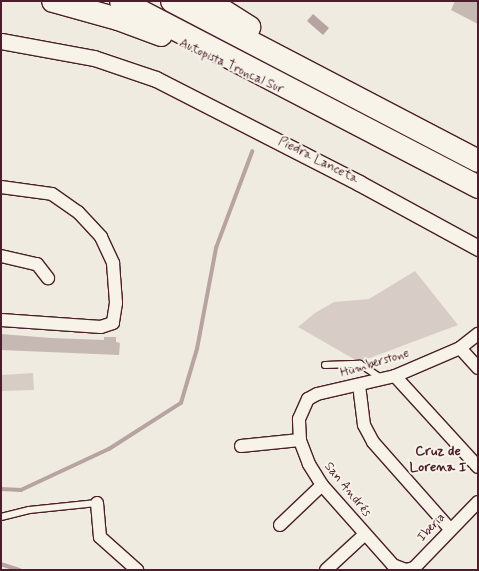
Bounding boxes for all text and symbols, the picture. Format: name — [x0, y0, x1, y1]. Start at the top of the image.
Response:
street label: Autopista Troncal Sur — [176, 36, 286, 98]
street label: Piedra Lanceta — [275, 134, 361, 188]
street label: Humberstone — [339, 346, 411, 382]
district label: Cruz de Lorena I — [410, 443, 466, 476]
street label: San Andrés — [321, 460, 373, 520]
street label: Iberia — [415, 510, 449, 546]

